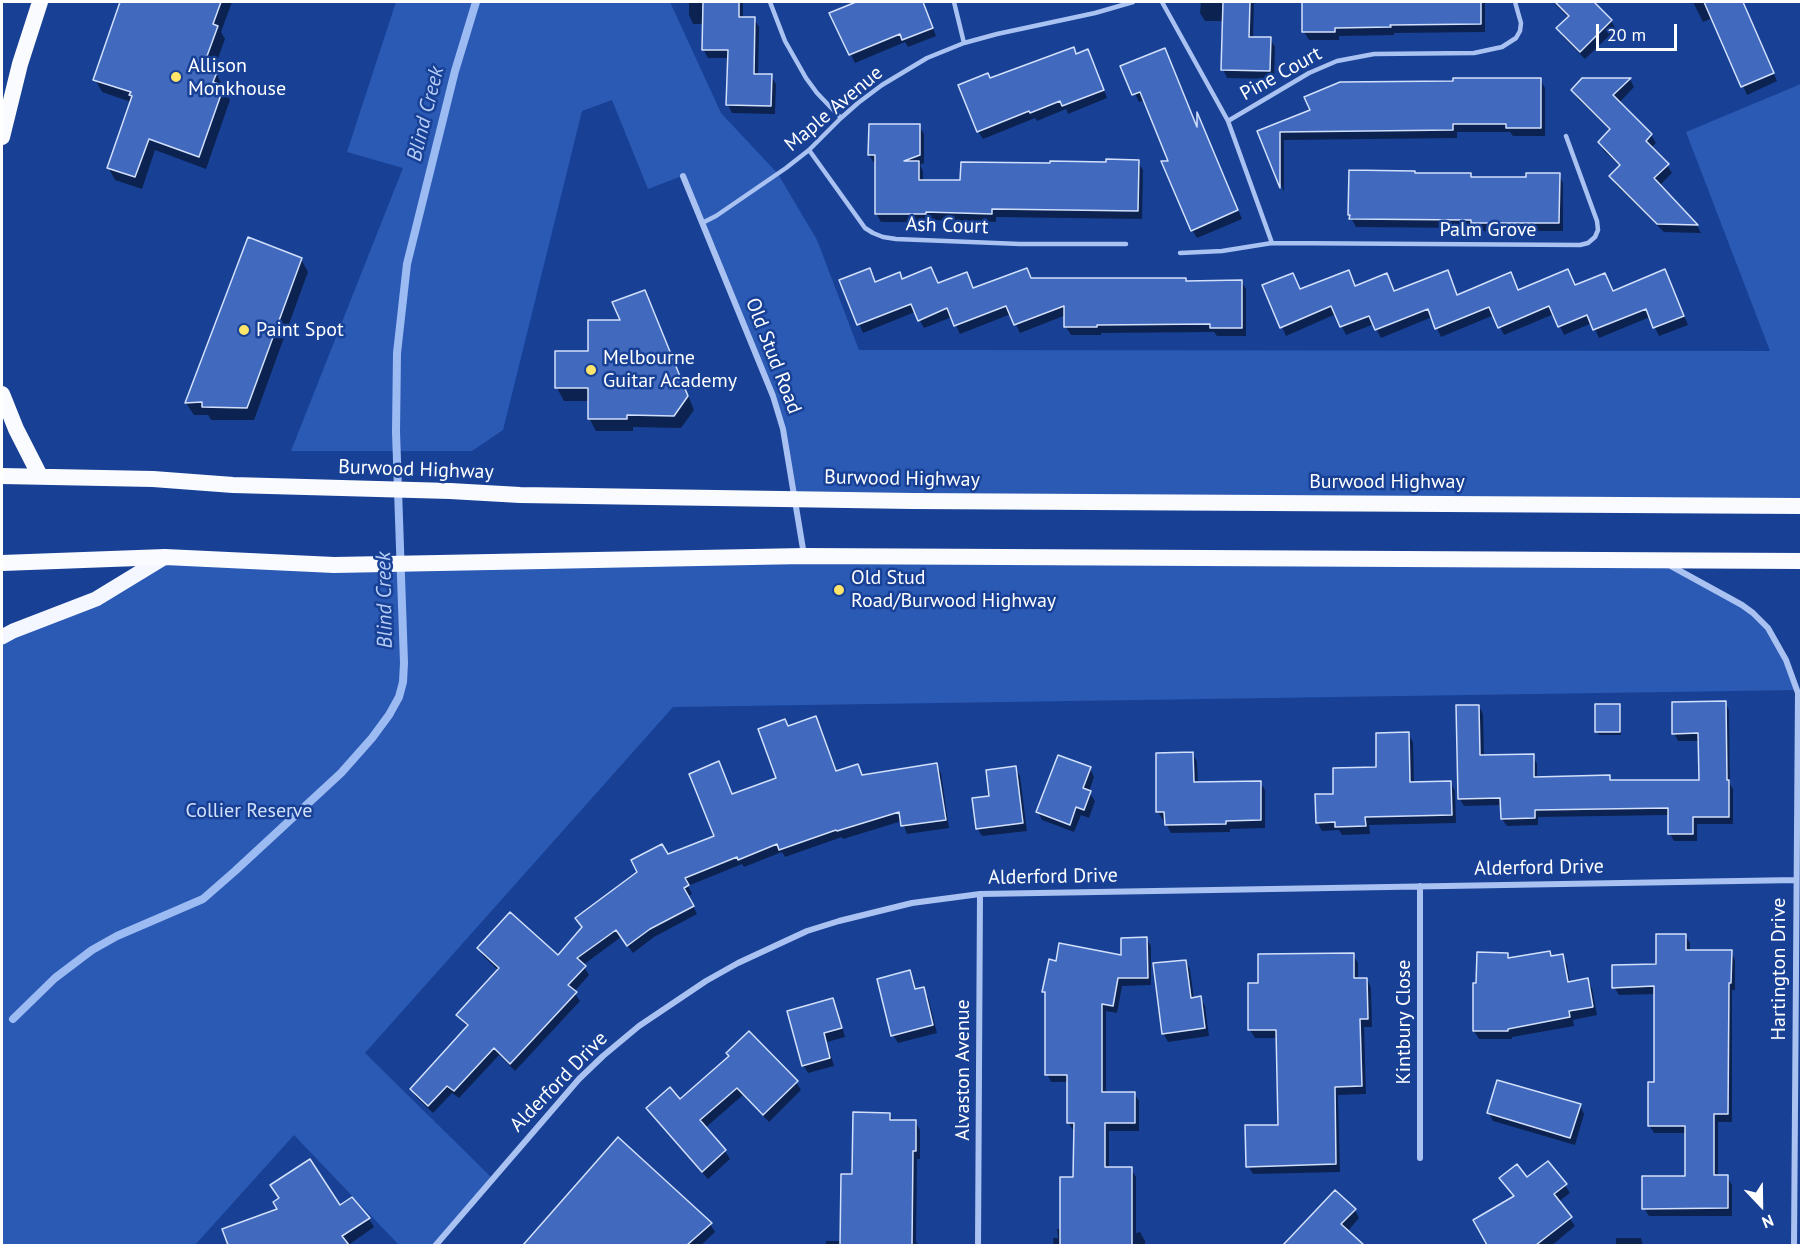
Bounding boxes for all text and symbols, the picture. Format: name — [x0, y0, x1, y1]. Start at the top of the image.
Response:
scale bar — [1599, 12, 1680, 50]
text: 20 m — [1607, 23, 1646, 46]
street label: Pine Court — [1236, 42, 1326, 106]
place label: Allison Monkhouse — [188, 54, 286, 101]
street label: Maple Avenue — [780, 61, 888, 157]
water label: Blind Creek — [402, 64, 450, 164]
marker: Allison Monkhouse — [169, 70, 183, 84]
street label: Ash Court — [905, 213, 989, 239]
street label: Palm Grove — [1440, 218, 1536, 242]
street label: Old Stud Road — [740, 295, 806, 417]
place label: Paint Spot — [256, 318, 344, 342]
marker: Paint Spot — [237, 323, 251, 337]
place label: Melbourne Guitar Academy — [603, 346, 737, 393]
marker: Melbourne Guitar Academy — [584, 363, 598, 377]
street label: Burwood Highway — [338, 455, 494, 485]
street label: Burwood Highway — [824, 466, 980, 492]
street label: Burwood Highway — [1309, 470, 1465, 494]
water label: Blind Creek — [372, 551, 398, 649]
place label: Old Stud Road/Burwood Highway — [851, 566, 1056, 613]
marker: Old Stud Road/Burwood Highway — [832, 583, 846, 597]
park label: Collier Reserve — [186, 799, 312, 823]
street label: Alderford Drive — [1474, 855, 1604, 881]
street label: Alderford Drive — [988, 864, 1118, 890]
street label: Hartington Drive — [1767, 898, 1791, 1040]
street label: Kintbury Close — [1392, 960, 1416, 1084]
street label: Alvaston Avenue — [951, 999, 975, 1141]
street label: Alderford Drive — [505, 1027, 613, 1137]
north arrow — [1731, 1175, 1791, 1235]
text: N — [1759, 1210, 1776, 1233]

